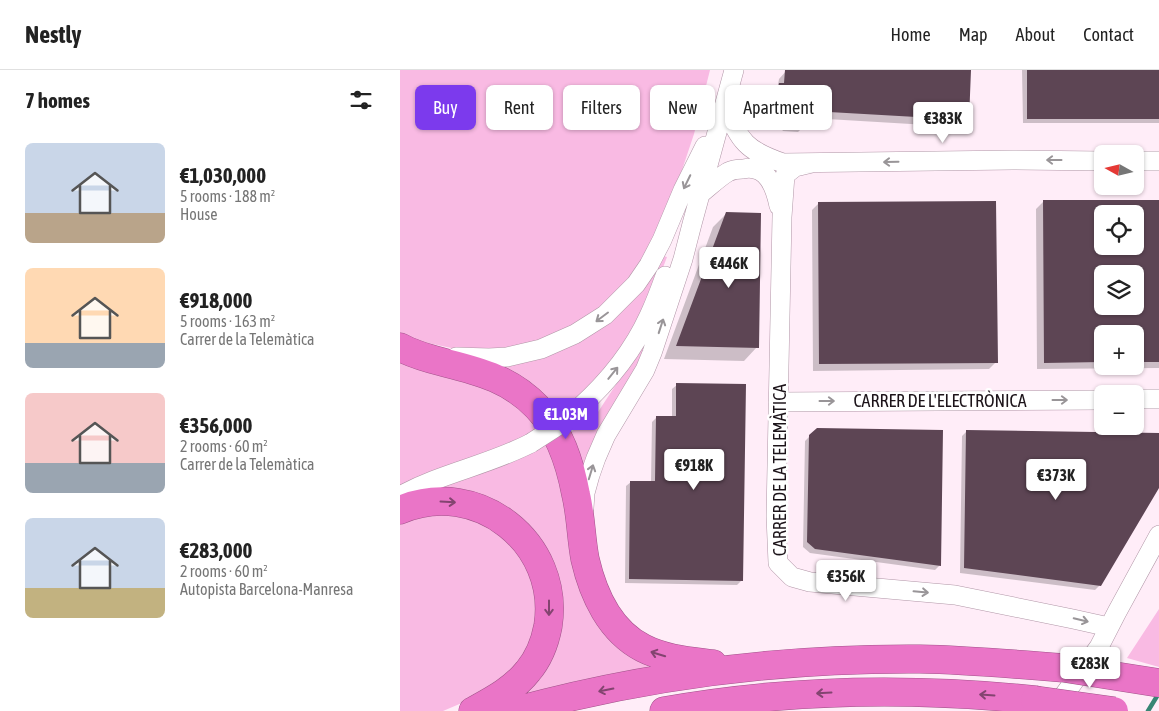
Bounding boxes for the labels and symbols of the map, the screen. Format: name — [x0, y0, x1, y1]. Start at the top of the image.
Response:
pin: €383K — [908, 102, 978, 144]
north arrow — [1094, 145, 1144, 195]
one-way arrow — [1046, 155, 1062, 165]
one-way arrow — [884, 157, 900, 167]
one-way arrow — [682, 174, 692, 189]
pin: €446K — [694, 246, 764, 289]
one-way arrow — [596, 311, 609, 322]
one-way arrow — [657, 319, 666, 334]
one-way arrow — [608, 367, 619, 380]
street label: CARRER DE LA TELEMÀTICA — [769, 384, 790, 556]
street label: CARRER DE L'ELECTRÒNICA — [853, 390, 1027, 411]
one-way arrow — [1051, 395, 1067, 405]
one-way arrow — [818, 396, 835, 406]
pin: €1.03M — [525, 398, 607, 440]
pin: €918K — [659, 448, 729, 491]
pin: €373K — [1021, 458, 1091, 501]
one-way arrow — [587, 464, 597, 480]
one-way arrow — [439, 498, 455, 507]
pin: €356K — [811, 560, 881, 602]
one-way arrow — [912, 587, 928, 597]
one-way arrow — [544, 600, 554, 616]
one-way arrow — [1072, 616, 1088, 625]
pin: €283K — [1055, 646, 1125, 689]
one-way arrow — [651, 648, 667, 658]
one-way arrow — [599, 686, 615, 695]
one-way arrow — [817, 688, 833, 697]
one-way arrow — [979, 690, 995, 700]

